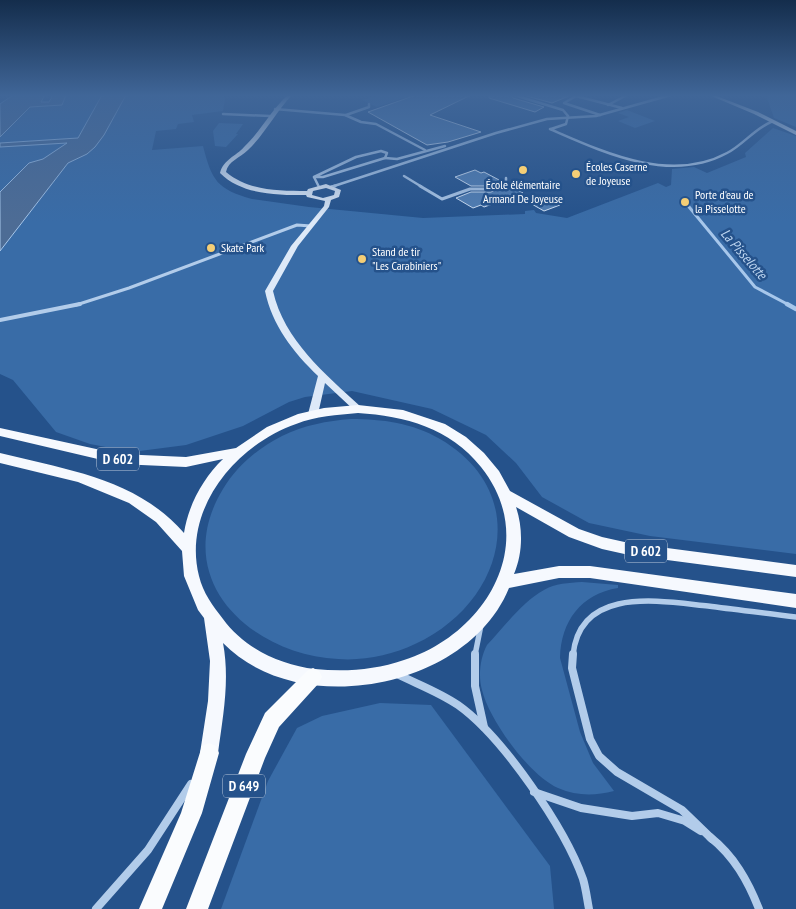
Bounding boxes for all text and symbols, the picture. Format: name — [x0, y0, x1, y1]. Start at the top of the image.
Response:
place label: Écoles Caserne de Joyeuse — [586, 159, 647, 188]
marker: École élémentaire Armand De Joyeuse — [517, 164, 529, 176]
marker: Écoles Caserne de Joyeuse — [570, 168, 582, 180]
place label: École élémentaire Armand De Joyeuse — [483, 177, 563, 206]
place label: Porte d'eau de la Pisselotte — [695, 187, 754, 216]
marker: Porte d'eau de la Pisselotte — [679, 196, 691, 208]
water label: La Pisselotte — [717, 225, 772, 284]
place label: Skate Park — [221, 240, 264, 255]
marker: Skate Park — [205, 242, 217, 254]
place label: Stand de tir "Les Carabiniers" — [372, 244, 441, 273]
marker: Stand de tir "Les Carabiniers" — [356, 253, 368, 265]
road number: D 602 — [97, 448, 139, 470]
road number: D 602 — [625, 540, 667, 562]
road number: D 649 — [223, 774, 265, 798]

